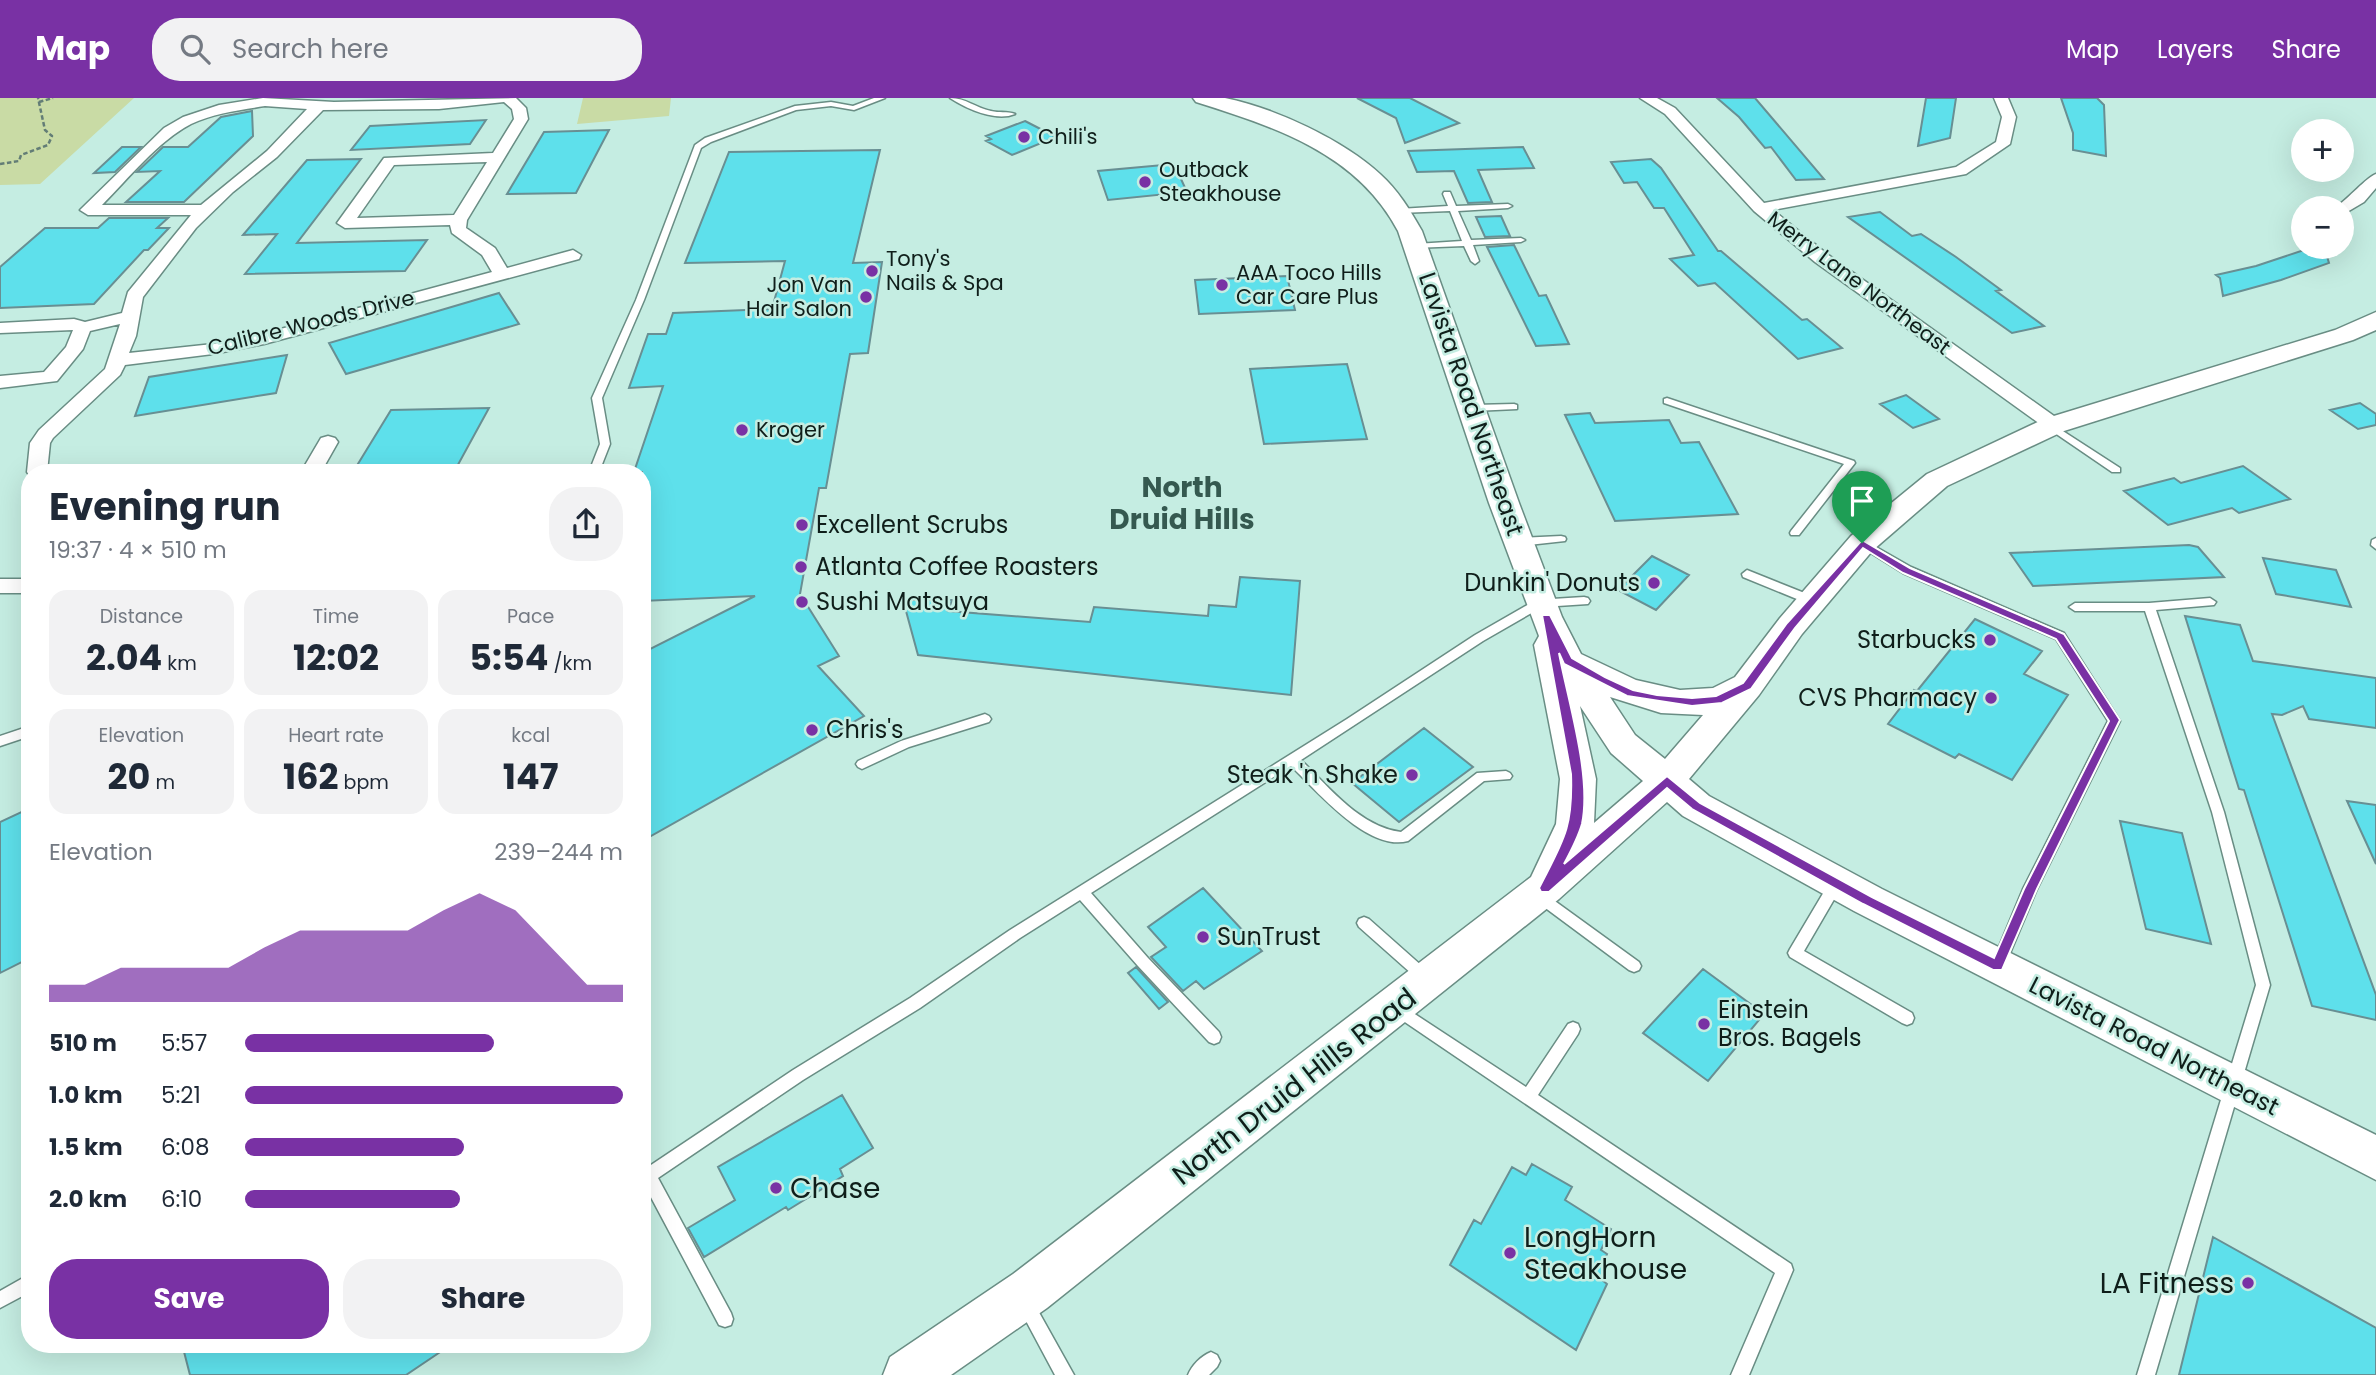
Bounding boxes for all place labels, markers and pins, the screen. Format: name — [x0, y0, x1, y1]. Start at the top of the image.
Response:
place label: Chili's — [1038, 122, 1097, 151]
marker: Chili's — [1016, 129, 1032, 145]
place label: Outback Steakhouse — [1159, 155, 1281, 208]
marker: Outback Steakhouse — [1137, 174, 1153, 190]
place label: Tony's Nails & Spa — [886, 244, 1004, 297]
place label: AAA Toco Hills Car Care Plus — [1236, 258, 1382, 311]
marker: Tony's Nails & Spa — [864, 263, 880, 279]
place label: Jon Van Hair Salon — [746, 270, 852, 323]
marker: AAA Toco Hills Car Care Plus — [1214, 277, 1230, 293]
marker: Jon Van Hair Salon — [858, 289, 874, 305]
place label: Kroger — [756, 415, 825, 444]
marker: Kroger — [734, 422, 750, 438]
pin — [1832, 471, 1892, 543]
place label: Excellent Scrubs — [816, 508, 1008, 541]
marker: Excellent Scrubs — [794, 517, 810, 533]
place label: Atlanta Coffee Roasters — [815, 550, 1098, 583]
marker: Atlanta Coffee Roasters — [793, 559, 809, 575]
place label: Dunkin' Donuts — [1464, 566, 1640, 599]
marker: Dunkin' Donuts — [1646, 575, 1662, 591]
place label: Sushi Matsuya — [816, 585, 989, 618]
marker: Sushi Matsuya — [794, 594, 810, 610]
place label: Starbucks — [1857, 623, 1976, 656]
marker: Starbucks — [1982, 632, 1998, 648]
place label: CVS Pharmacy — [1798, 681, 1977, 714]
marker: CVS Pharmacy — [1983, 690, 1999, 706]
place label: Chris's — [826, 713, 904, 746]
marker: Chris's — [804, 722, 820, 738]
place label: Steak 'n Shake — [1227, 758, 1398, 791]
marker: Steak 'n Shake — [1404, 767, 1420, 783]
place label: SunTrust — [1217, 920, 1320, 953]
marker: SunTrust — [1195, 929, 1211, 945]
place label: Einstein Bros. Bagels — [1718, 993, 1861, 1054]
marker: Einstein Bros. Bagels — [1696, 1016, 1712, 1032]
place label: Chase — [790, 1169, 880, 1208]
marker: Chase — [768, 1180, 784, 1196]
place label: LongHorn Steakhouse — [1524, 1218, 1687, 1289]
marker: LongHorn Steakhouse — [1502, 1245, 1518, 1261]
place label: LA Fitness — [2100, 1264, 2234, 1303]
marker: LA Fitness — [2240, 1275, 2256, 1291]

